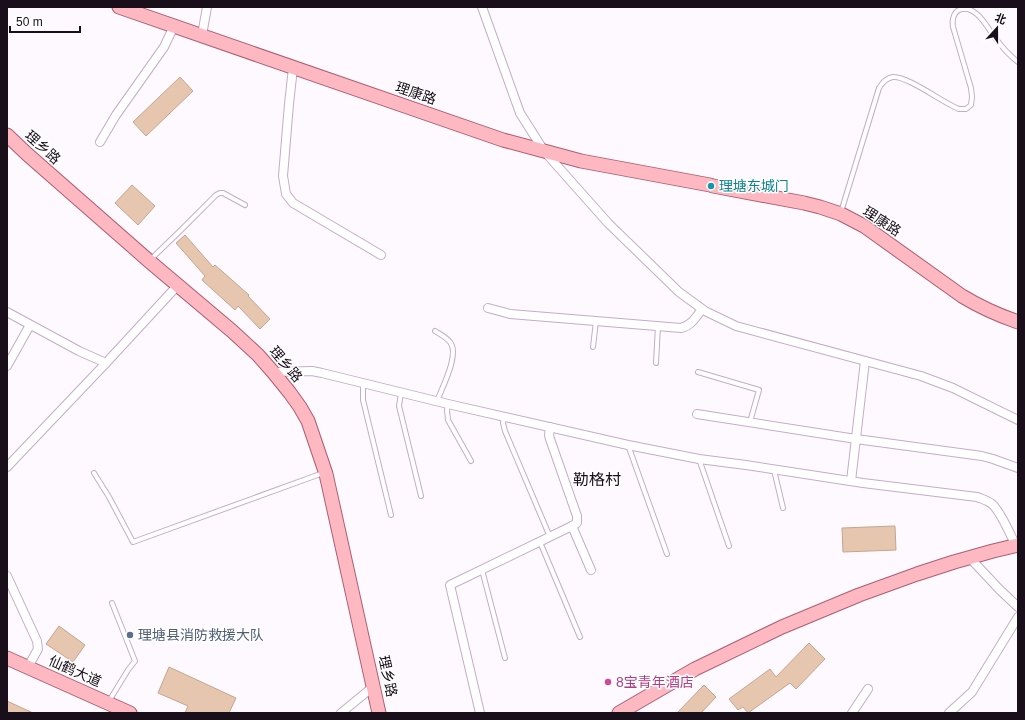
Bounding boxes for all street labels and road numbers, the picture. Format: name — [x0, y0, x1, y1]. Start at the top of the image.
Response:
street label: 理康路 — [394, 79, 438, 107]
street label: 理乡路 — [22, 127, 64, 167]
street label: 理康路 — [860, 203, 904, 239]
street label: 理乡路 — [266, 343, 306, 385]
street label: 仙鹤大道 — [46, 652, 104, 690]
street label: 理乡路 — [376, 654, 400, 698]

